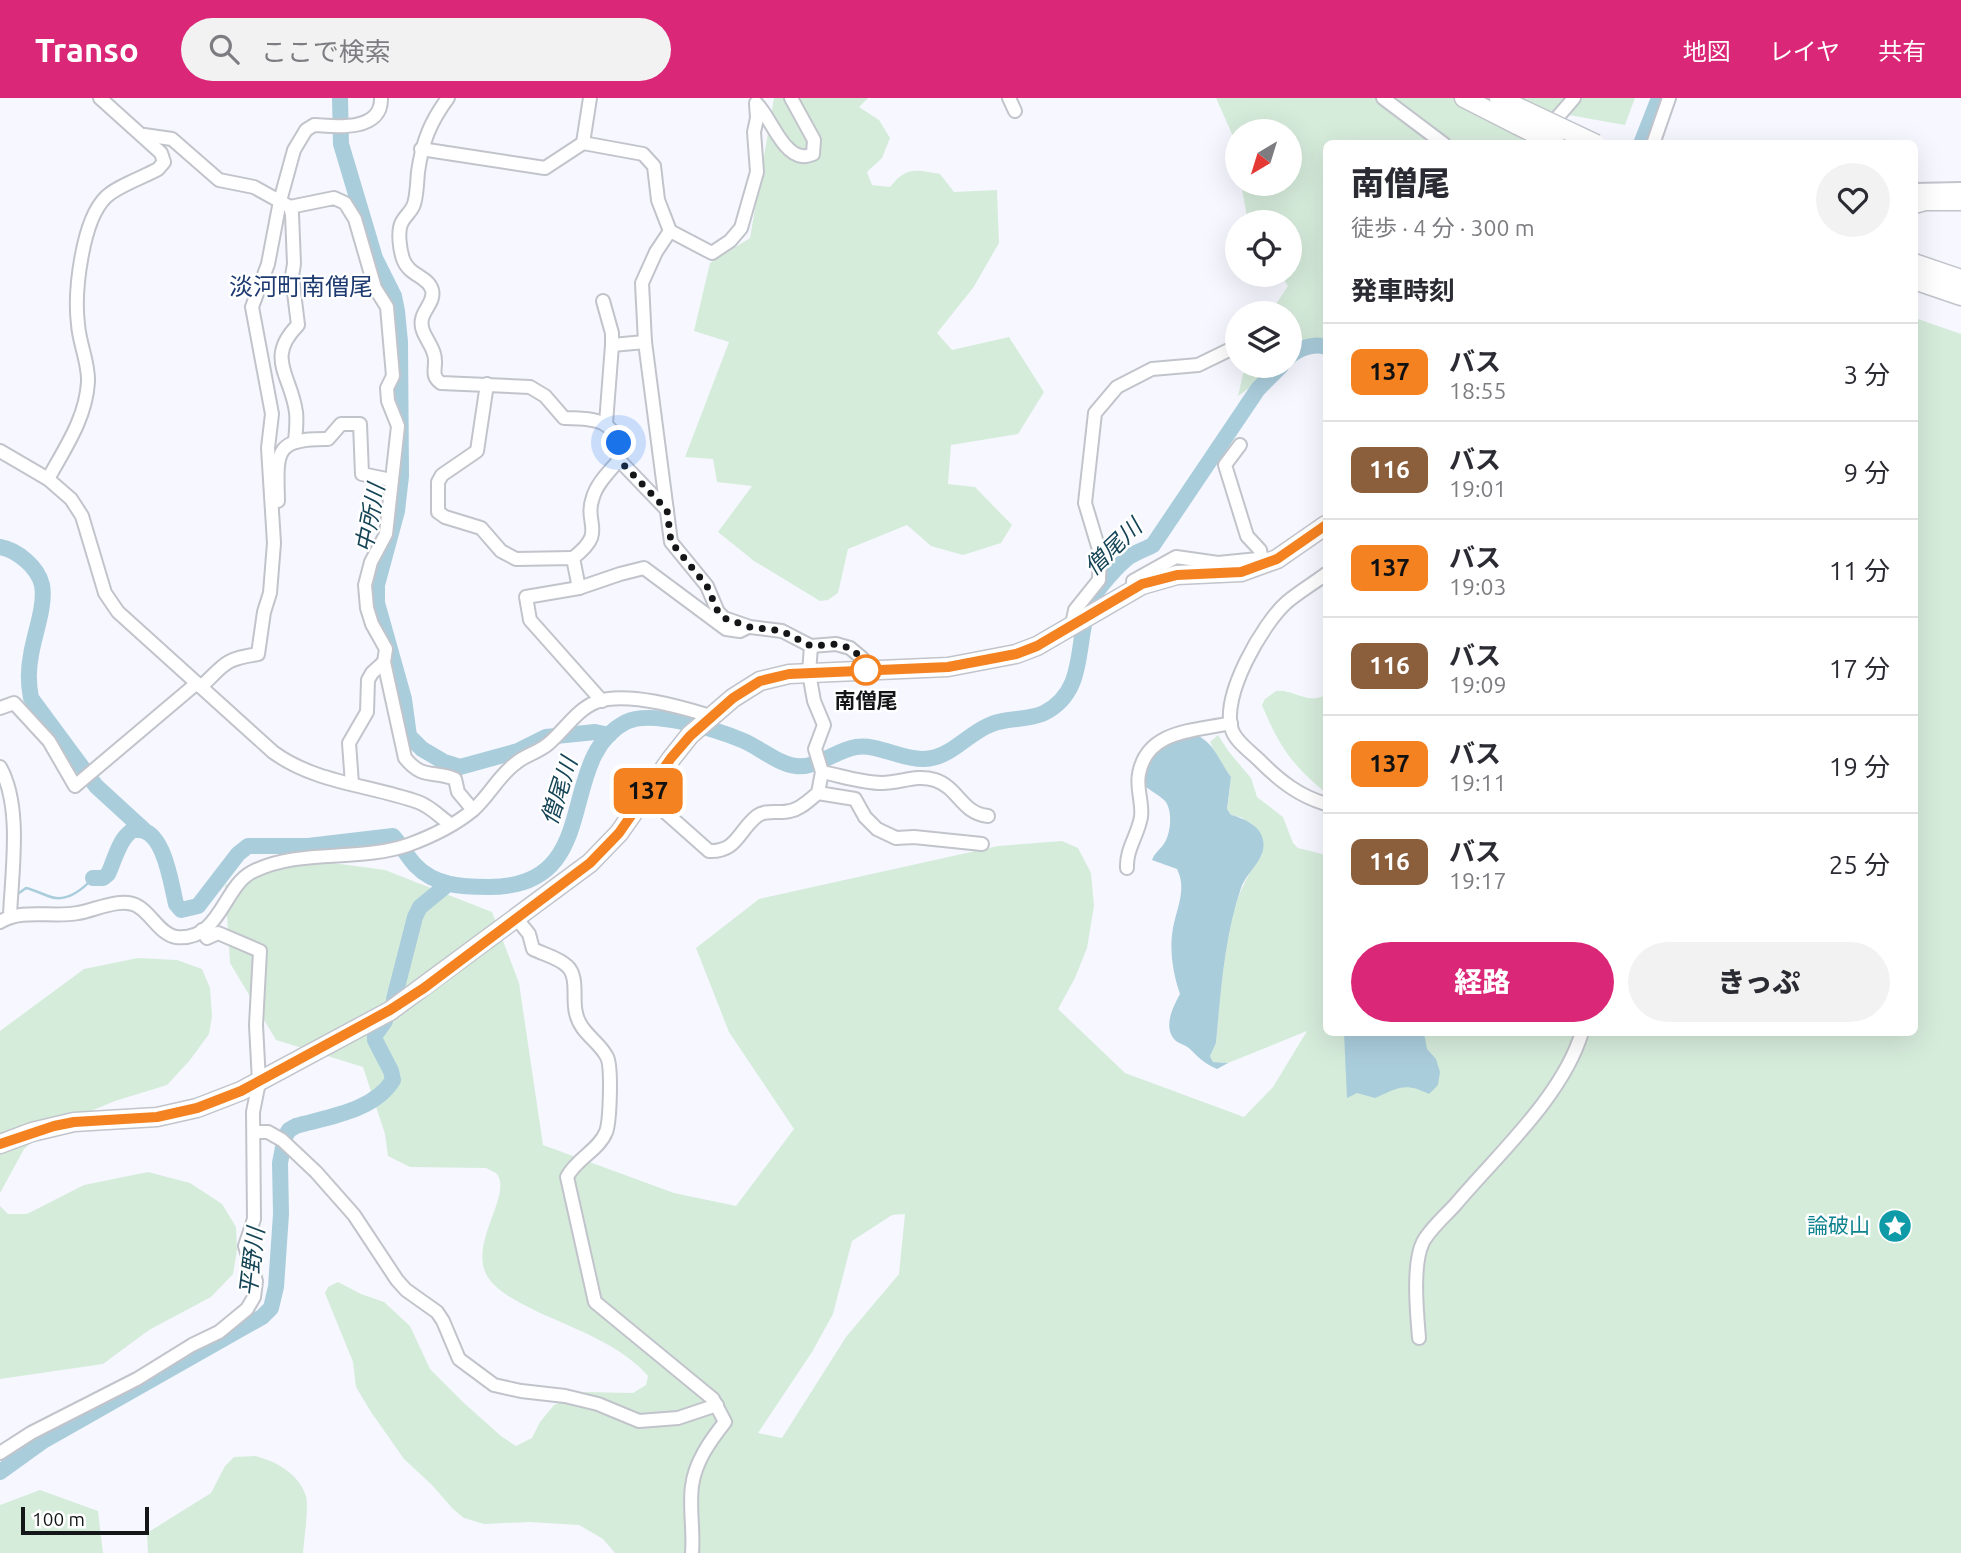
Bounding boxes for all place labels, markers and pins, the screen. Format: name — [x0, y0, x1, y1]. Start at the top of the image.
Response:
marker: 南僧尾 — [851, 655, 881, 685]
place label: 南僧尾 — [835, 688, 898, 712]
place icon: 論破山 — [1876, 1207, 1914, 1245]
place label: 論破山 — [1807, 1213, 1870, 1237]

